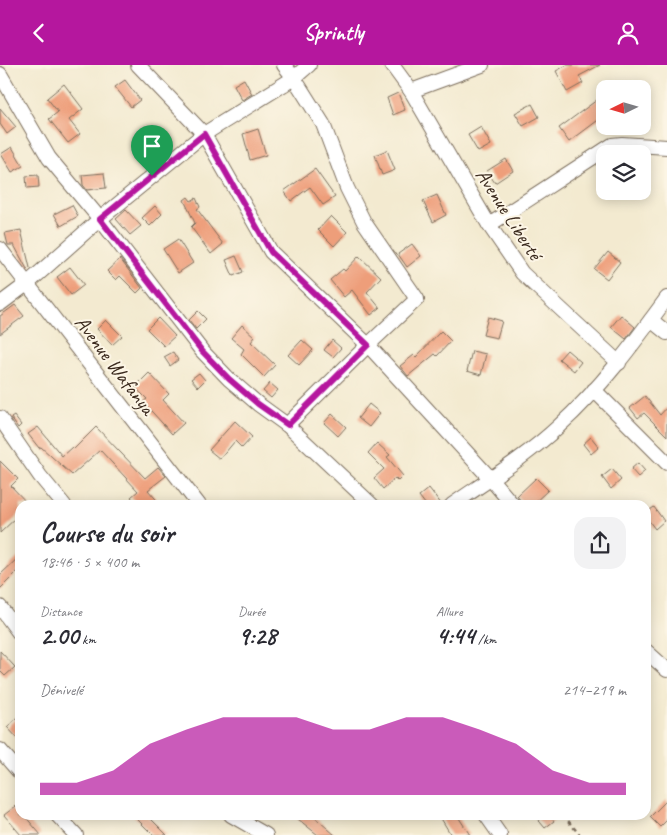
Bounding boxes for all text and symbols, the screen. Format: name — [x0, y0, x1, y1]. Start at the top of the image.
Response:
icon: back — [25, 19, 53, 47]
text: Sprintly — [303, 19, 364, 47]
icon: person — [614, 19, 642, 47]
north arrow — [596, 80, 651, 135]
map controls — [596, 80, 651, 200]
pin — [131, 125, 173, 176]
icon: arrive — [138, 132, 166, 160]
button: layers — [596, 145, 651, 200]
street label: Avenue Liberté — [470, 163, 550, 267]
street label: Avenue Wafanya — [69, 310, 162, 422]
text: Course du soir — [40, 515, 174, 550]
button: share — [574, 517, 626, 569]
text: 18:46 · 5 × 400 m — [40, 552, 139, 572]
text: Distance — [40, 603, 82, 620]
text: Durée — [238, 603, 265, 620]
text: Allure — [436, 603, 463, 620]
text: 2.00 — [40, 620, 79, 652]
text: 9:28 — [238, 620, 276, 652]
text: 4:44 — [436, 620, 475, 652]
text: km — [79, 631, 96, 648]
text: /km — [475, 631, 496, 648]
text: Dénivelé — [40, 680, 83, 700]
text: 214–219 m — [563, 680, 626, 700]

